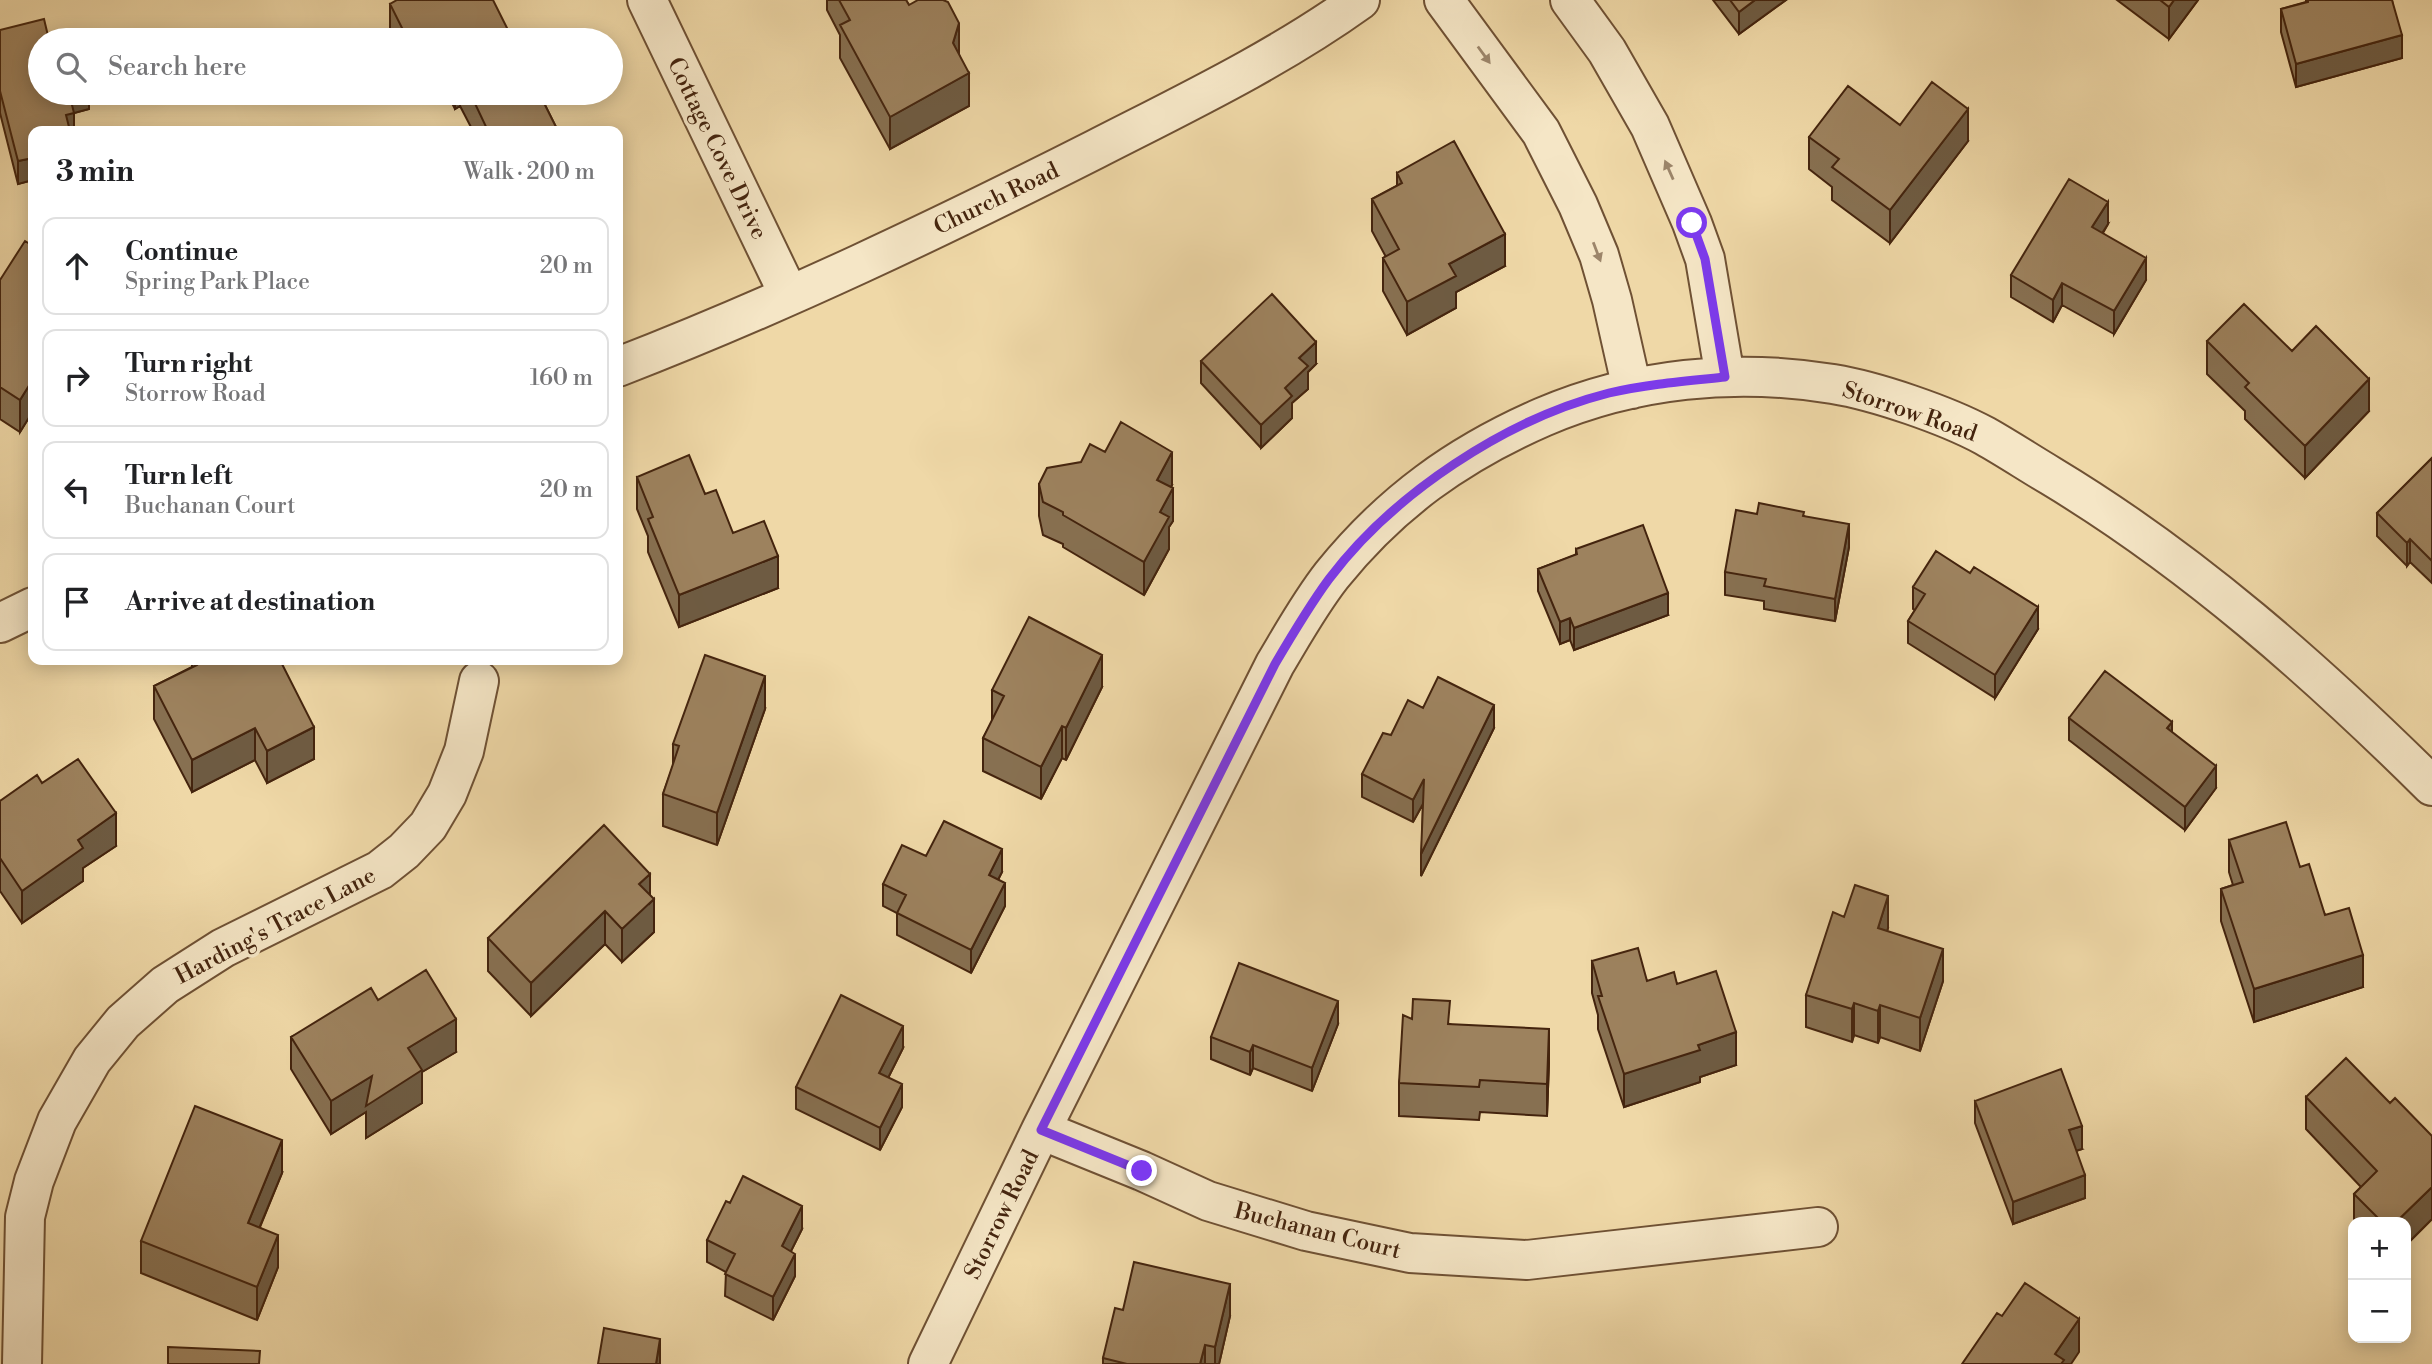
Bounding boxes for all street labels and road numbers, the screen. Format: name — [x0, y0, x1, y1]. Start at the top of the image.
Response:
street label: Cottage Cove Drive — [661, 53, 773, 244]
street label: Church Road — [929, 157, 1063, 241]
street label: Storrow Road — [1839, 376, 1981, 448]
street label: Harding's Trace Lane — [170, 861, 380, 991]
street label: Storrow Road — [959, 1145, 1045, 1284]
street label: Buchanan Court — [1231, 1197, 1404, 1265]

